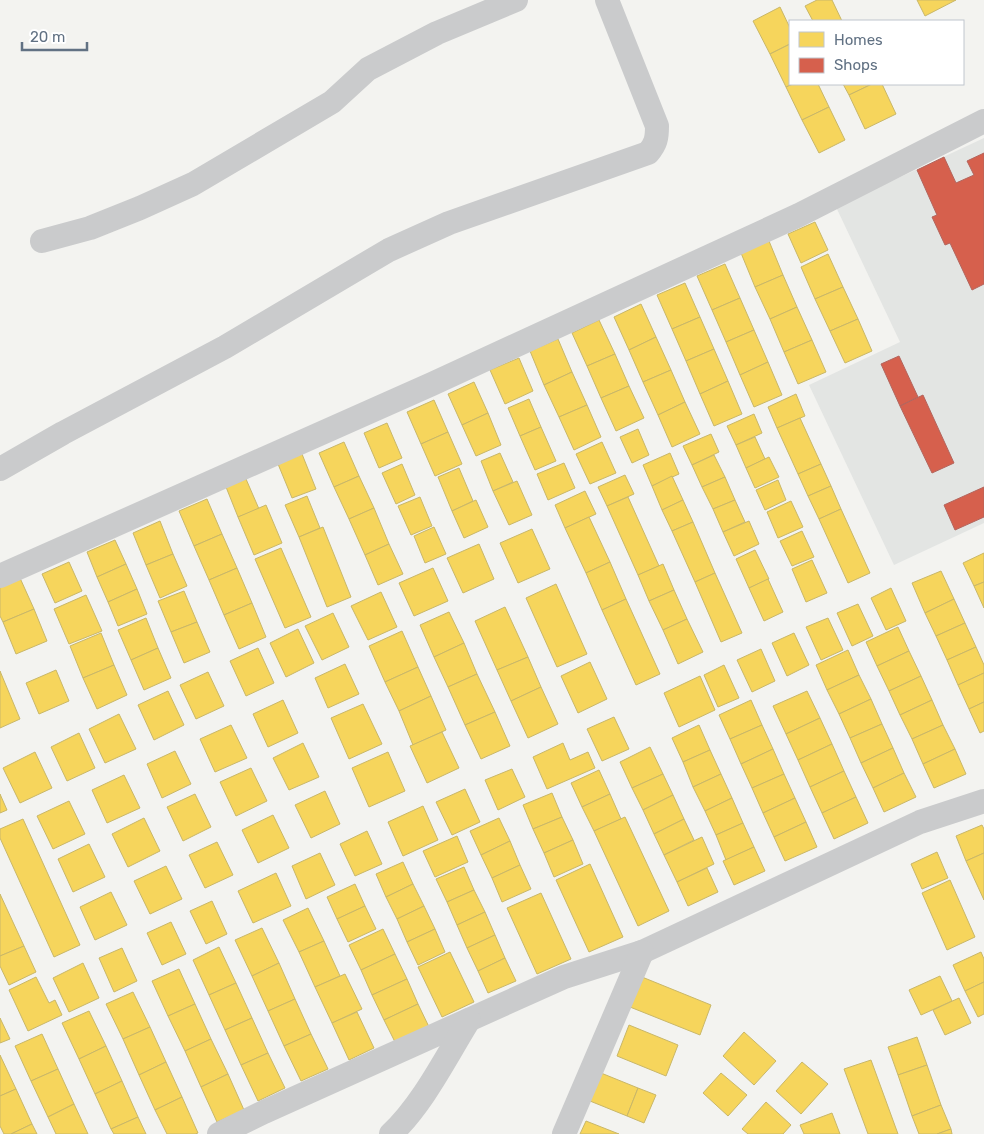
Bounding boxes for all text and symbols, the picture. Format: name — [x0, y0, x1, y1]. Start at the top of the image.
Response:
scale bar — [22, 20, 88, 52]
legend — [789, 20, 964, 85]
text: 20 m — [30, 28, 65, 46]
text: Homes — [834, 31, 883, 49]
text: Shops — [834, 56, 878, 74]

